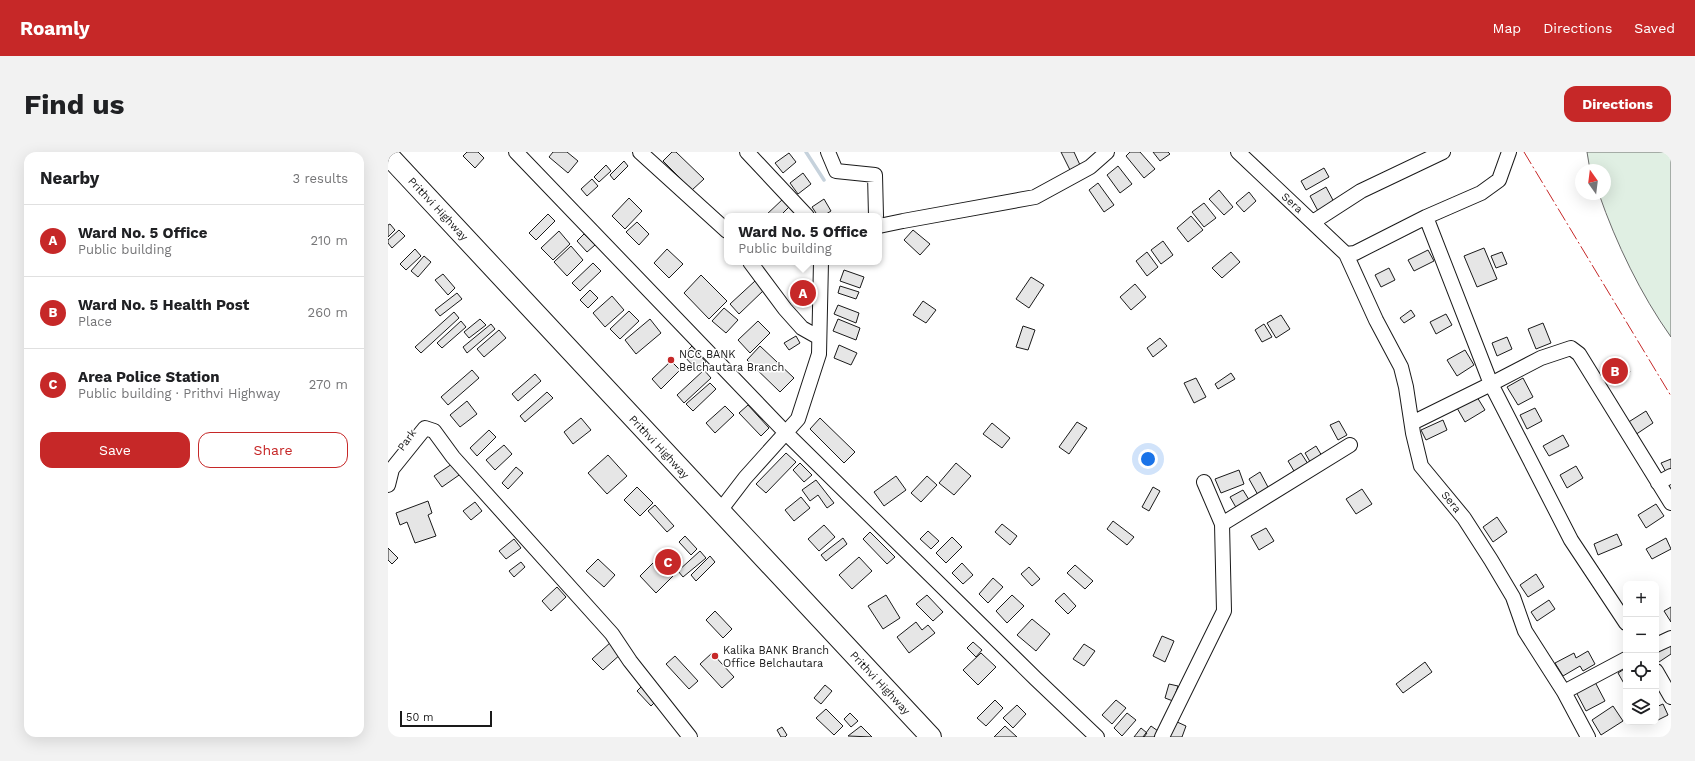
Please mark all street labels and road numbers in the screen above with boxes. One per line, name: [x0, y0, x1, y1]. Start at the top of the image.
street label: Prithvi Highway: [405, 175, 471, 244]
street label: Sera: [1279, 190, 1305, 216]
street label: Prithvi Highway: [626, 413, 692, 482]
street label: Park: [395, 427, 419, 453]
street label: Sera: [1438, 489, 1464, 515]
street label: Prithvi Highway: [847, 649, 913, 718]

